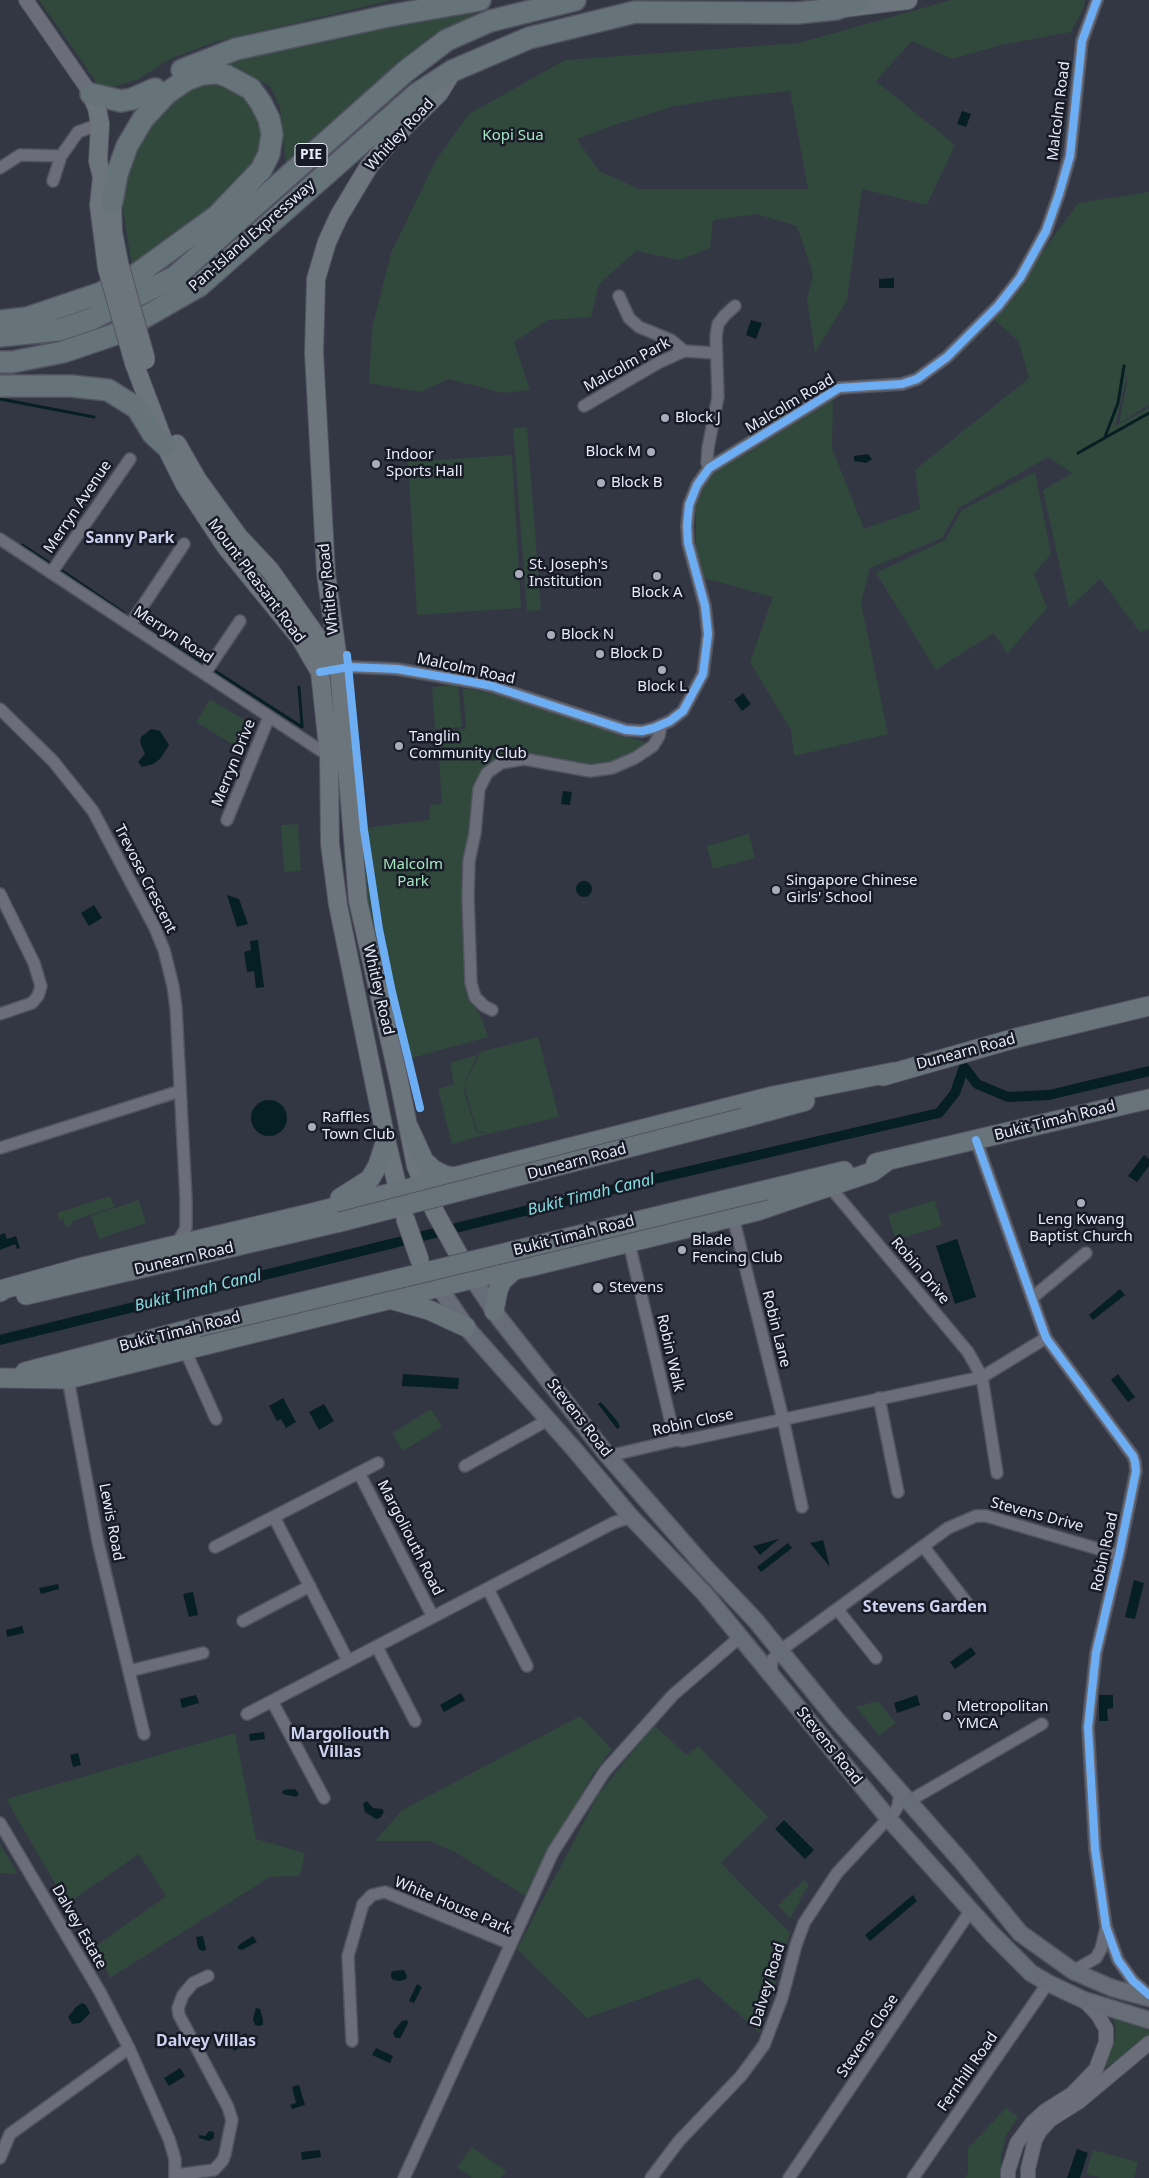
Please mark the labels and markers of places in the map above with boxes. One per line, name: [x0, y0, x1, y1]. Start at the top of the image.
place label: Block J: [675, 409, 721, 427]
marker: Block J: [659, 412, 671, 424]
place label: Block M: [586, 443, 641, 461]
place label: Indoor Sports Hall: [386, 446, 462, 481]
marker: Block M: [645, 446, 657, 458]
marker: Indoor Sports Hall: [370, 458, 382, 470]
place label: Block B: [611, 474, 663, 492]
marker: Block B: [595, 477, 607, 489]
place label: St. Joseph's Institution: [529, 556, 608, 591]
marker: St. Joseph's Institution: [513, 568, 525, 580]
marker: Block A: [651, 570, 663, 582]
place label: Block A: [631, 584, 683, 602]
place label: Block N: [561, 626, 614, 644]
marker: Block N: [545, 629, 557, 641]
place label: Block D: [610, 645, 663, 663]
marker: Block D: [594, 648, 606, 660]
marker: Block L: [656, 664, 668, 676]
place label: Block L: [637, 678, 687, 696]
place label: Tanglin Community Club: [409, 728, 527, 763]
marker: Tanglin Community Club: [393, 740, 405, 752]
place label: Singapore Chinese Girls' School: [786, 872, 918, 907]
marker: Singapore Chinese Girls' School: [770, 884, 782, 896]
place label: Raffles Town Club: [322, 1109, 395, 1144]
marker: Raffles Town Club: [306, 1121, 318, 1133]
marker: Leng Kwang Baptist Church: [1075, 1197, 1087, 1209]
place label: Leng Kwang Baptist Church: [1029, 1211, 1133, 1246]
place label: Blade Fencing Club: [692, 1232, 783, 1267]
marker: Blade Fencing Club: [676, 1244, 688, 1256]
place label: Stevens: [609, 1279, 663, 1297]
marker: Stevens: [591, 1281, 605, 1295]
place label: Metropolitan YMCA: [957, 1698, 1049, 1733]
marker: Metropolitan YMCA: [941, 1710, 953, 1722]

